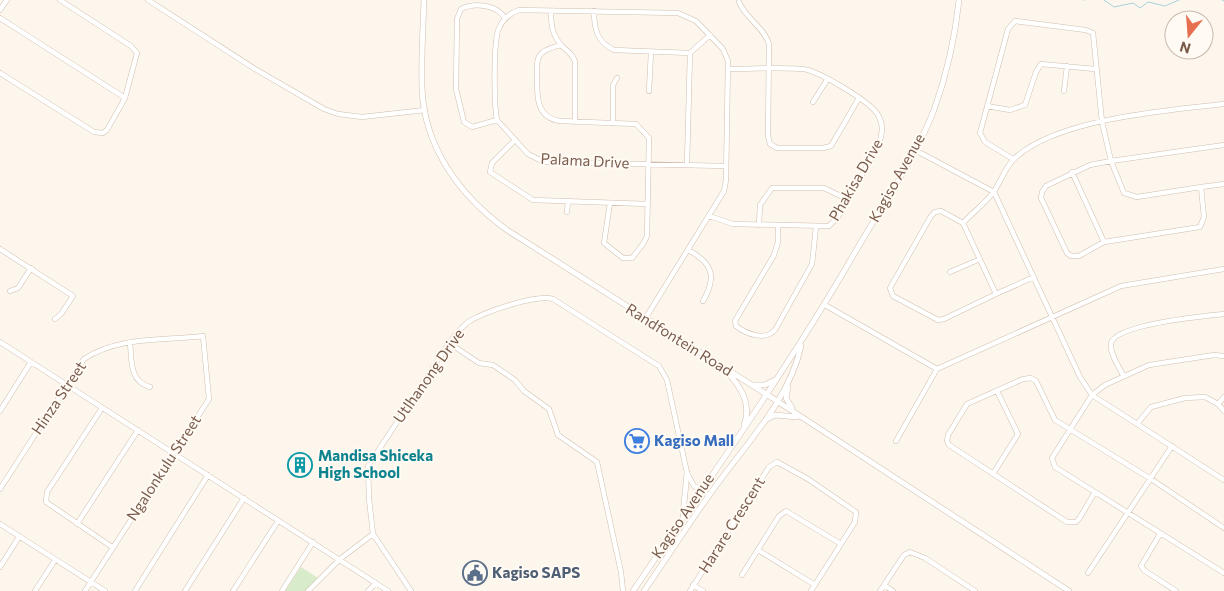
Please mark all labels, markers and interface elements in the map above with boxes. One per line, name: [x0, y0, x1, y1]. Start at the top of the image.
north arrow: [1164, 10, 1214, 60]
text: N: [1178, 38, 1193, 58]
street label: Kagiso Avenue: [864, 130, 928, 225]
street label: Phakisa Drive: [824, 135, 886, 224]
street label: Palama Drive: [540, 149, 630, 171]
street label: Randfontein Road: [623, 299, 736, 379]
street label: Utlhanong Drive: [389, 325, 467, 426]
street label: Hinza Street: [27, 357, 89, 437]
street label: Ngalonkulu Street: [122, 411, 204, 524]
supermarket icon: Kagiso Mall: [624, 428, 650, 454]
place label: Kagiso Mall: [654, 431, 734, 449]
place label: Mandisa Shiceka High School: [318, 446, 433, 481]
building icon: Mandisa Shiceka High School: [287, 452, 313, 478]
street label: Kagiso Avenue: [647, 469, 717, 561]
street label: Harare Crescent: [694, 473, 768, 576]
public building icon: Kagiso SAPS: [462, 560, 488, 586]
place label: Kagiso SAPS: [492, 563, 580, 581]

